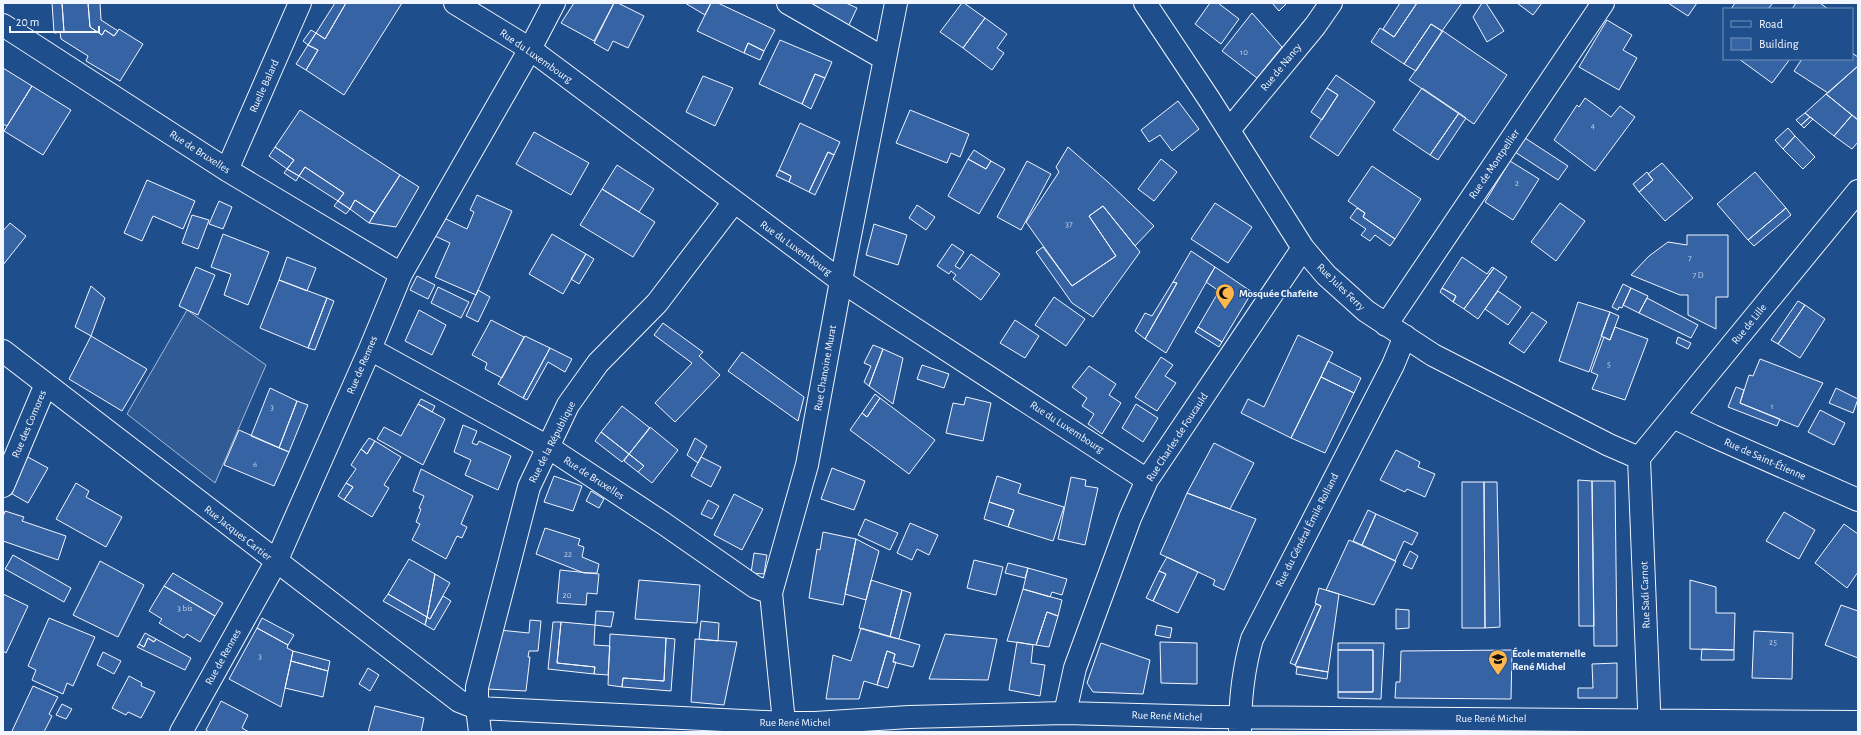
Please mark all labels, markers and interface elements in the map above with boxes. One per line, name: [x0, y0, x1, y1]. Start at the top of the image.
scale bar: [10, 8, 99, 34]
legend: [1723, 8, 1853, 60]
text: 20 m: [16, 16, 39, 28]
text: Road: [1759, 18, 1783, 30]
street label: Rue du Luxembourg: [498, 27, 575, 85]
text: Building: [1759, 38, 1799, 50]
street label: Rue de Nancy: [1259, 41, 1304, 93]
house number: 10: [1240, 48, 1248, 57]
street label: Ruelle Balard: [247, 58, 281, 114]
house number: 4: [1591, 121, 1596, 130]
street label: Rue de Montpellier: [1467, 127, 1522, 201]
street label: Rue de Bruxelles: [168, 128, 232, 176]
house number: 2: [1515, 179, 1519, 188]
street label: Rue du Luxembourg: [758, 218, 834, 278]
house number: 37: [1065, 220, 1073, 229]
house number: 7: [1688, 254, 1692, 263]
street label: Rue Jules Ferry: [1315, 261, 1367, 313]
house number: 7 D: [1692, 271, 1704, 280]
mosque icon: Mosquée Chafeite: [1214, 282, 1236, 310]
place label: Mosquée Chafeite: [1239, 288, 1318, 299]
street label: Rue de Lille: [1729, 302, 1769, 346]
street label: Rue Chanoine Murat: [812, 324, 838, 412]
street label: Rue de Rennes: [345, 334, 379, 396]
house number: 5: [1607, 360, 1611, 369]
street label: Rue des Comores: [10, 388, 48, 460]
street label: Rue Charles de Foucauld: [1144, 390, 1210, 483]
street label: Rue de la République: [527, 399, 577, 485]
street label: Rue du Luxembourg: [1028, 399, 1106, 455]
house number: 1: [1770, 402, 1774, 411]
house number: 3: [270, 403, 274, 412]
street label: Rue de Saint-Étienne: [1722, 435, 1808, 482]
street label: Rue de Bruxelles: [562, 454, 626, 502]
house number: 6: [253, 460, 257, 469]
street label: Rue du Général Émile Rolland: [1273, 471, 1341, 589]
street label: Rue Jacques Cartier: [202, 503, 274, 563]
house number: 22: [564, 550, 572, 559]
street label: Rue Sadi Carnot: [1638, 561, 1652, 629]
house number: 20: [563, 591, 572, 600]
house number: 3 bis: [177, 604, 193, 613]
street label: Rue de Rennes: [203, 627, 243, 687]
house number: 25: [1769, 638, 1777, 647]
place label: École maternelle René Michel: [1512, 647, 1586, 672]
school or university icon: École maternelle René Michel: [1487, 648, 1509, 676]
house number: 3: [258, 652, 262, 661]
street label: Rue René Michel: [1131, 709, 1203, 723]
street label: Rue René Michel: [1456, 713, 1526, 724]
street label: Rue René Michel: [760, 717, 830, 728]

